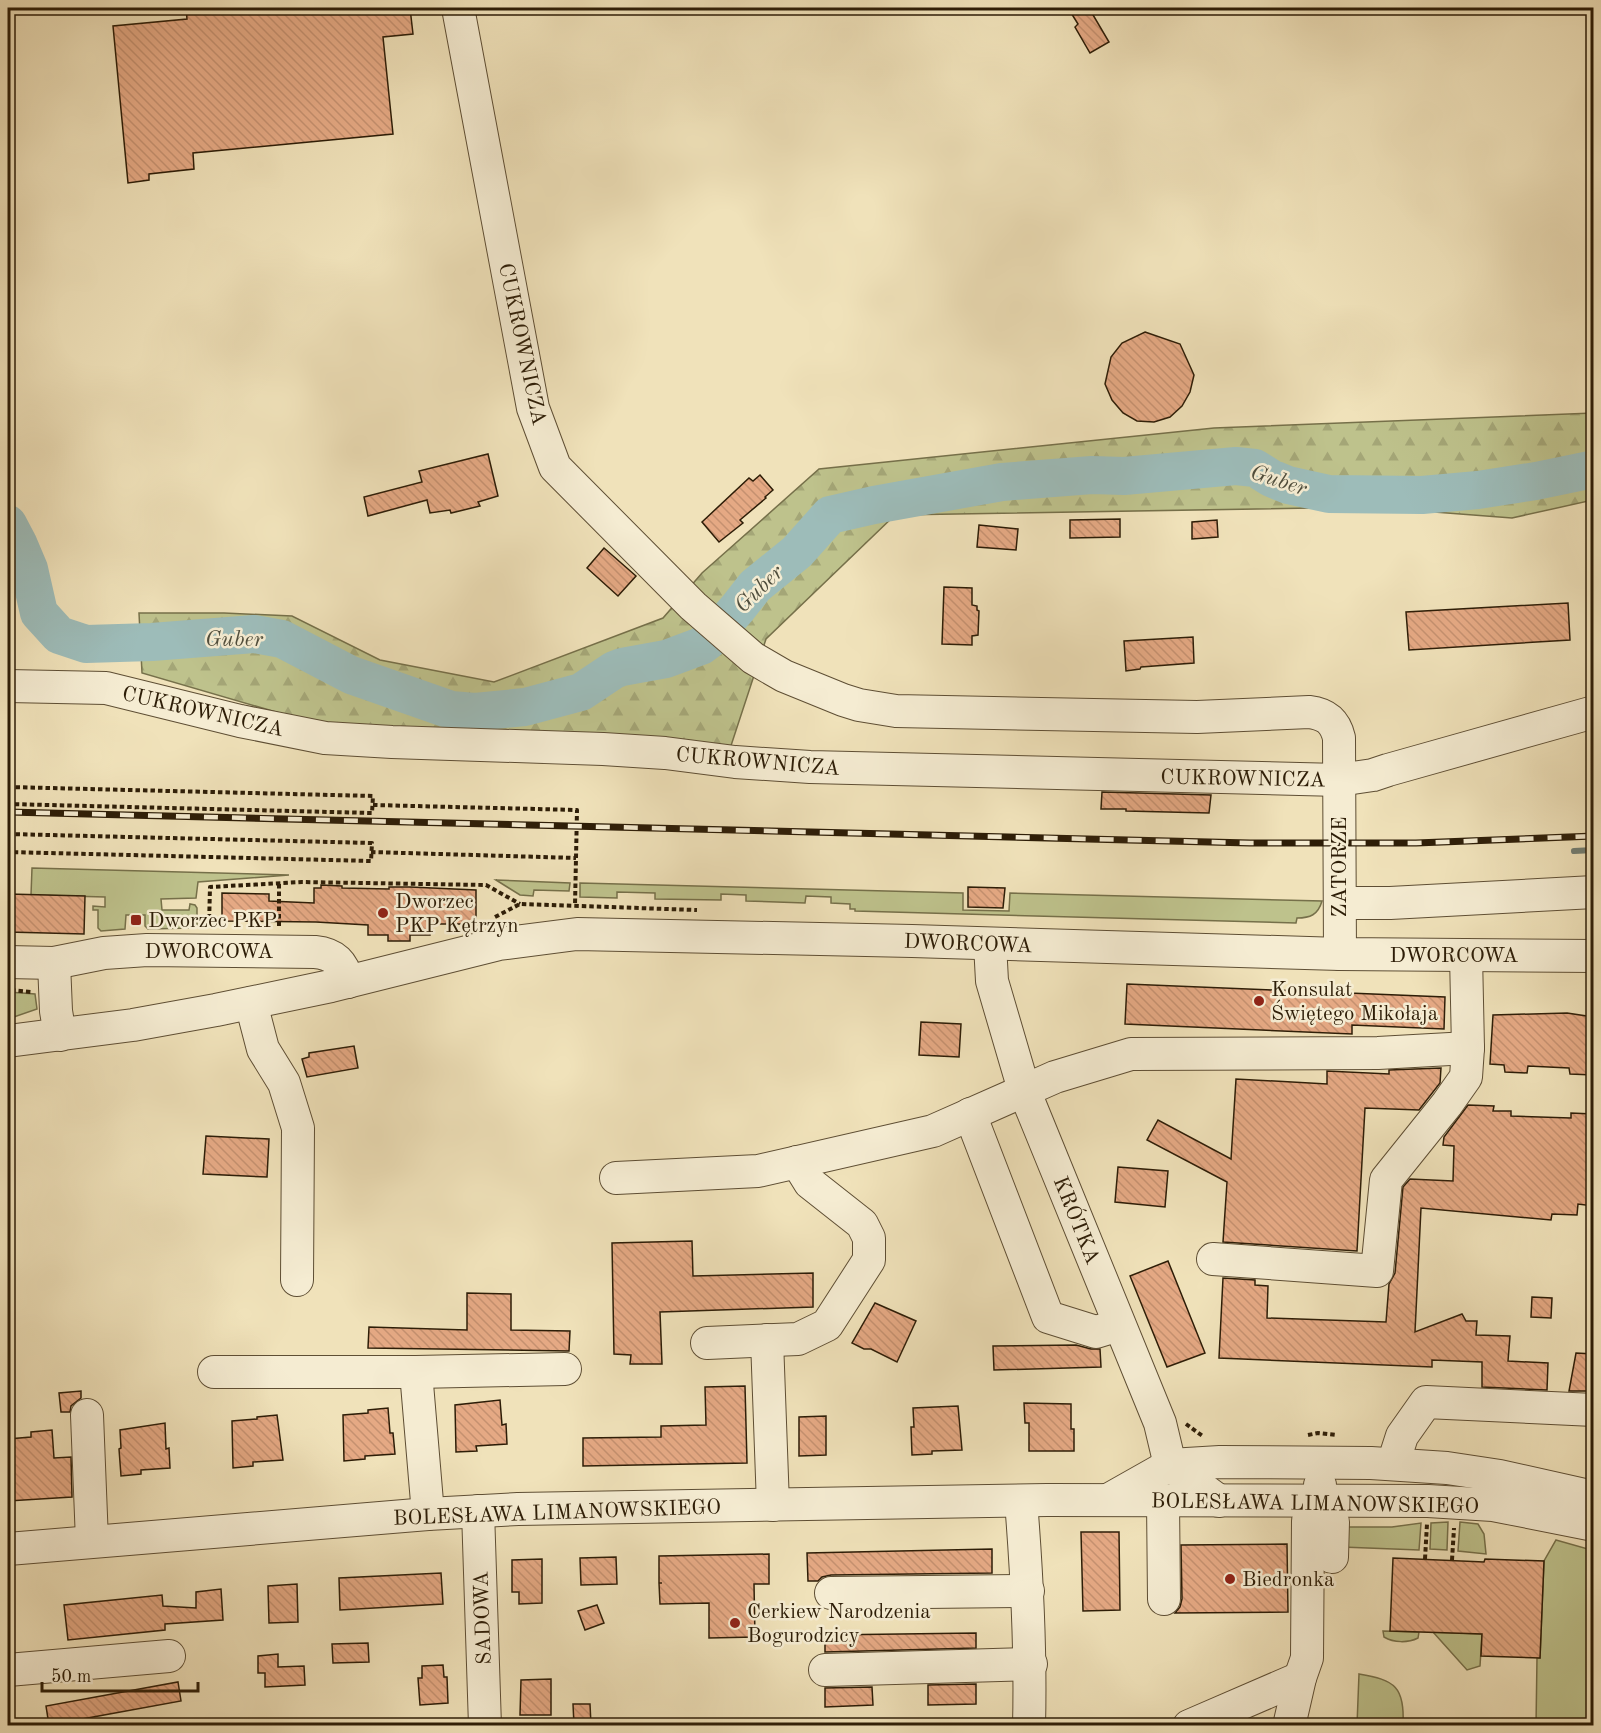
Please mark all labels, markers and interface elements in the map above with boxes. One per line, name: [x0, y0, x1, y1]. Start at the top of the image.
street label: CUKROWNICZA: [494, 261, 549, 427]
water label: Guber: [1247, 461, 1310, 500]
water label: Guber: [731, 561, 788, 617]
water label: Guber: [205, 629, 263, 651]
street label: CUKROWNICZA: [120, 684, 285, 741]
street label: CUKROWNICZA: [675, 745, 841, 780]
street label: CUKROWNICZA: [1160, 768, 1326, 791]
street label: ZATORZE: [1330, 817, 1351, 917]
place label: Dworzec PKP Kętrzyn: [395, 892, 519, 937]
marker: Dworzec PKP Kętrzyn: [376, 906, 390, 920]
place label: Dworzec PKP: [148, 911, 277, 932]
marker: Dworzec PKP: [129, 913, 143, 927]
street label: DWORCOWA: [903, 932, 1033, 957]
street label: DWORCOWA: [145, 942, 273, 963]
street label: DWORCOWA: [1390, 946, 1518, 967]
place label: Konsulat Świętego Mikołaja: [1271, 980, 1438, 1025]
marker: Konsulat Świętego Mikołaja: [1252, 994, 1266, 1008]
street label: KRÓTKA: [1049, 1172, 1107, 1267]
street label: BOLESŁAWA LIMANOWSKIEGO: [1151, 1491, 1479, 1518]
street label: BOLESŁAWA LIMANOWSKIEGO: [393, 1497, 721, 1530]
place label: Biedronka: [1242, 1570, 1334, 1591]
street label: SADOWA: [471, 1571, 496, 1665]
marker: Biedronka: [1223, 1572, 1237, 1586]
place label: Cerkiew Narodzenia Bogurodzicy: [747, 1602, 931, 1647]
marker: Cerkiew Narodzenia Bogurodzicy: [728, 1616, 742, 1630]
scale bar: [42, 1655, 198, 1693]
text: 50 m: [51, 1668, 91, 1686]

